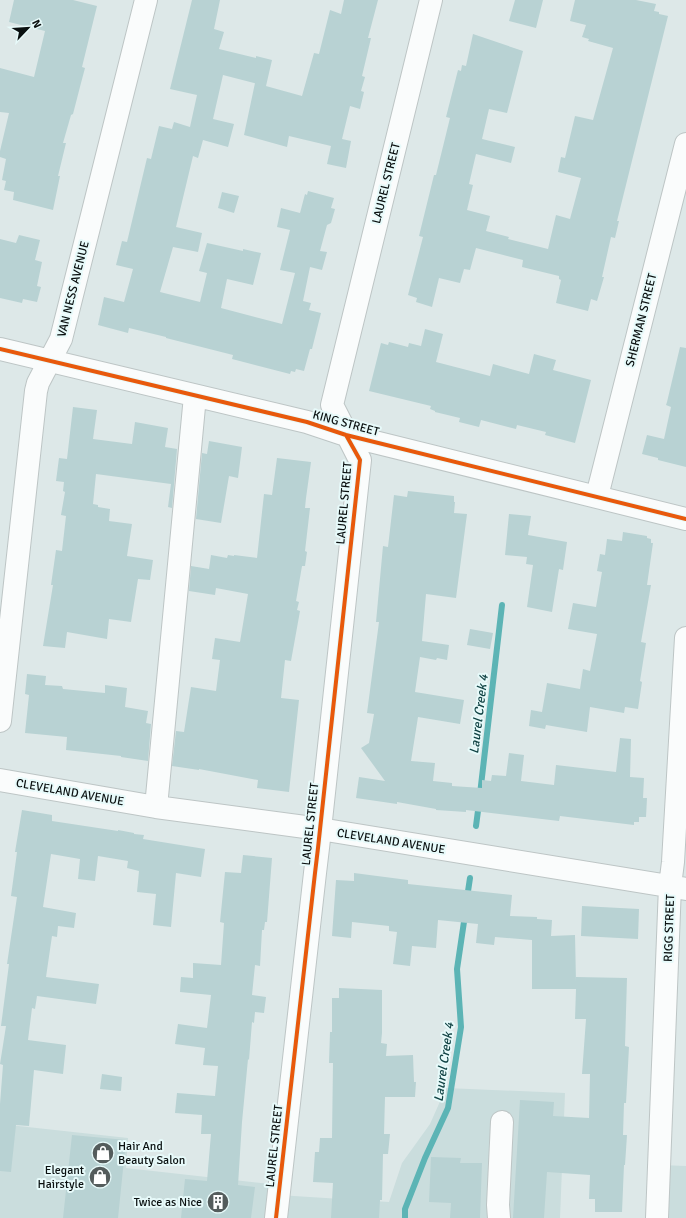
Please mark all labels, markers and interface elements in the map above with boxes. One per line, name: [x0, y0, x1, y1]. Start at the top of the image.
north arrow: [8, 8, 48, 48]
text: N: [29, 18, 44, 30]
street label: LAUREL STREET: [369, 141, 404, 225]
street label: VAN NESS AVENUE: [54, 239, 93, 339]
street label: SHERMAN STREET: [623, 272, 660, 368]
street label: KING STREET: [311, 407, 381, 440]
street label: LAUREL STREET: [333, 461, 356, 545]
water label: Laurel Creek 4: [466, 673, 492, 755]
street label: CLEVELAND AVENUE: [15, 776, 125, 809]
street label: LAUREL STREET: [299, 782, 322, 866]
street label: CLEVELAND AVENUE: [336, 826, 446, 857]
street label: RIGG STREET: [661, 894, 678, 962]
water label: Laurel Creek 4: [431, 1021, 458, 1103]
street label: LAUREL STREET: [263, 1104, 286, 1188]
place label: Hair And Beauty Salon: [118, 1139, 185, 1168]
shop icon: Hair And Beauty Salon: [90, 1140, 116, 1166]
place label: Elegant Hairstyle: [38, 1163, 84, 1192]
shop icon: Elegant Hairstyle: [87, 1164, 113, 1190]
building icon: Twice as Nice: [205, 1189, 231, 1215]
place label: Twice as Nice: [134, 1195, 202, 1210]

